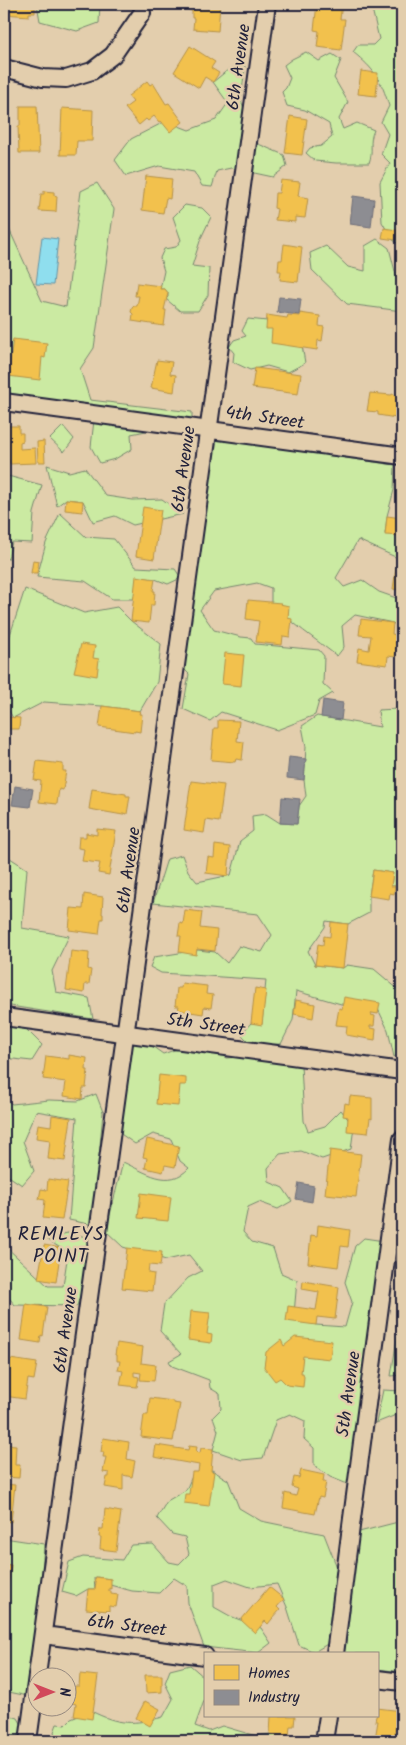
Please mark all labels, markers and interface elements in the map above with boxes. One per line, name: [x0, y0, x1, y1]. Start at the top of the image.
street label: 6th Avenue: [219, 22, 260, 112]
street label: 4th Street: [223, 399, 307, 439]
street label: 6th Avenue: [164, 424, 205, 514]
street label: 6th Avenue: [109, 825, 150, 915]
street label: 5th Street: [165, 1006, 248, 1045]
district label: REMLEYS POINT: [18, 1220, 104, 1272]
street label: 6th Avenue: [46, 1285, 87, 1375]
street label: 5th Avenue: [329, 1349, 370, 1439]
street label: 6th Street: [86, 1607, 169, 1646]
legend: [204, 1652, 378, 1718]
text: Homes: [248, 1662, 291, 1686]
north arrow: [28, 1668, 78, 1718]
text: Industry: [248, 1686, 301, 1710]
text: N: [53, 1688, 75, 1697]

